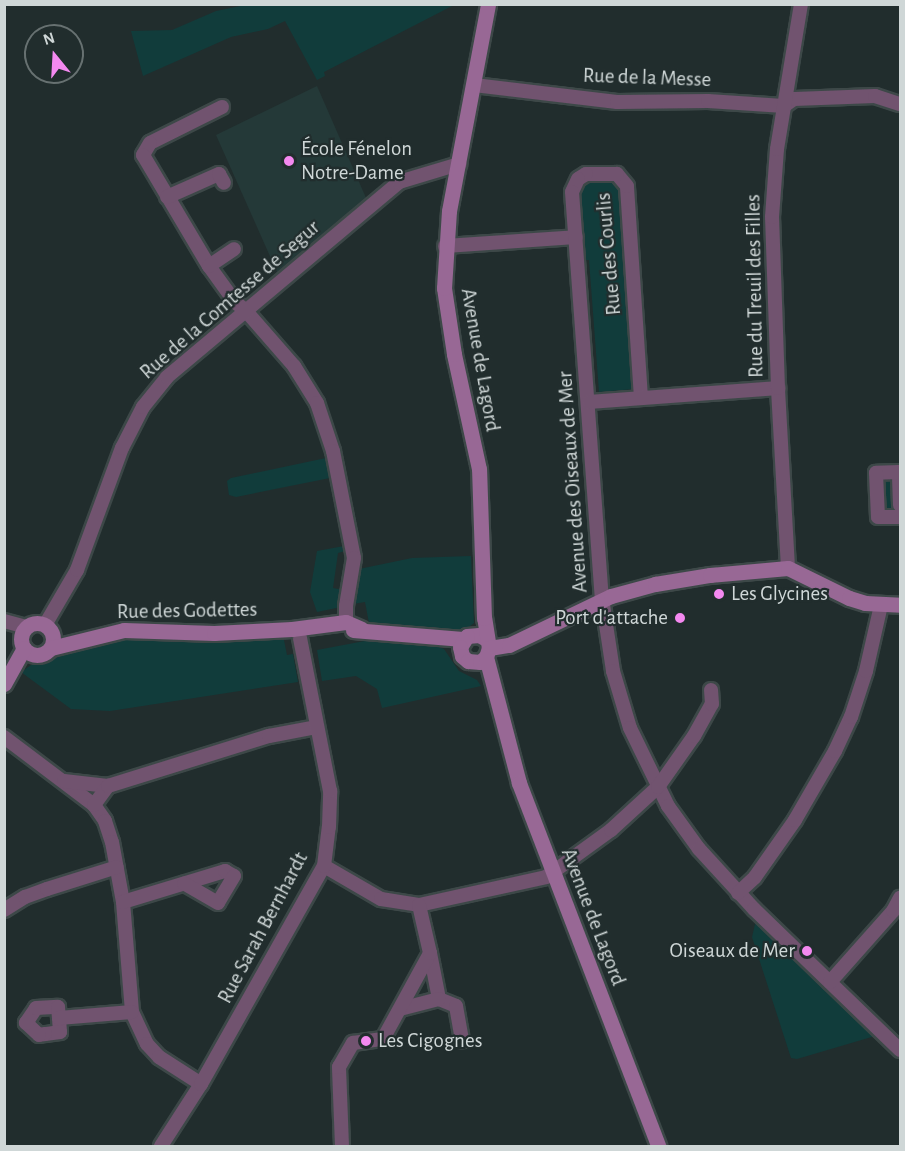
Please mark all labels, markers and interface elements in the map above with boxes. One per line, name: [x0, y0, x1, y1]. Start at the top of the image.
north arrow: [24, 24, 84, 84]
text: N: [41, 29, 57, 48]
street label: Rue de la Messe: [582, 63, 712, 93]
place label: École Fénelon Notre-Dame: [301, 136, 412, 186]
marker: École Fénelon Notre-Dame: [282, 154, 296, 168]
street label: Rue des Courlis: [591, 192, 627, 316]
street label: Rue du Treuil des Filles: [741, 194, 769, 378]
street label: Rue de la Comtesse de Segur: [135, 215, 325, 385]
street label: Avenue de Lagord: [455, 286, 505, 434]
street label: Avenue des Oiseaux de Mer: [553, 370, 593, 594]
place label: Les Glycines: [731, 581, 828, 607]
marker: Les Glycines: [712, 587, 726, 601]
street label: Rue des Godettes: [117, 597, 257, 625]
place label: Port d'attache: [555, 605, 668, 631]
marker: Port d'attache: [673, 611, 687, 625]
street label: Avenue de Lagord: [555, 845, 631, 989]
street label: Rue Sarah Bernhardt: [212, 848, 314, 1008]
place label: Oiseaux de Mer: [669, 938, 795, 964]
marker: Oiseaux de Mer: [800, 944, 814, 958]
place label: Les Cigognes: [378, 1028, 482, 1054]
marker: Les Cigognes: [359, 1034, 373, 1048]

